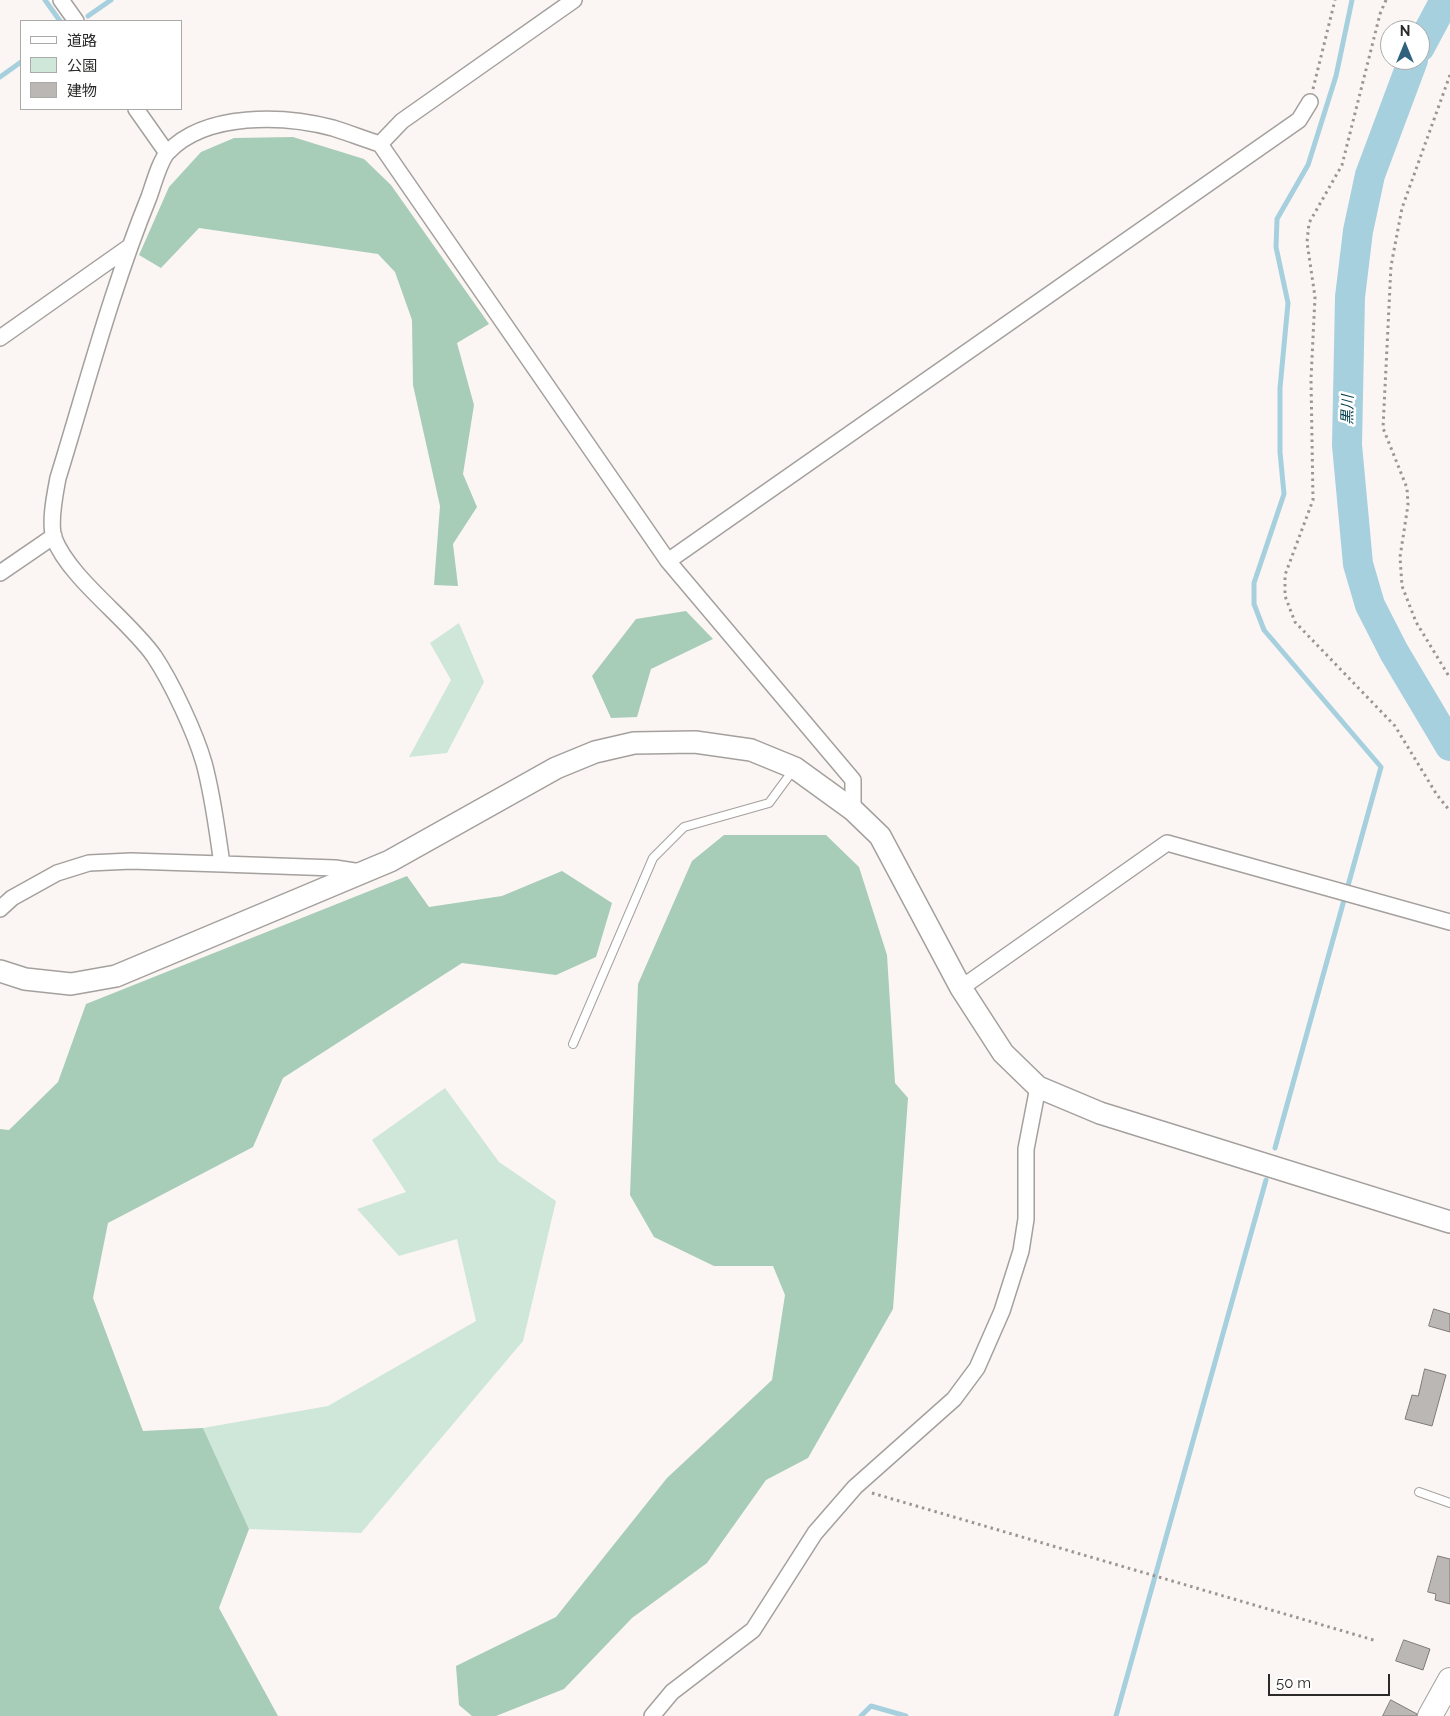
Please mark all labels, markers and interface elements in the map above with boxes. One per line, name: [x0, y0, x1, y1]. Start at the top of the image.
legend: [20, 20, 182, 110]
north arrow: [1380, 20, 1430, 70]
text: N: [1400, 23, 1410, 39]
text: 道路: [67, 32, 97, 50]
text: 公園: [67, 57, 97, 75]
text: 建物: [67, 82, 97, 100]
water label: 黒川: [1339, 395, 1357, 425]
scale bar: [1270, 1664, 1392, 1696]
text: 50 m: [1276, 1674, 1311, 1692]

